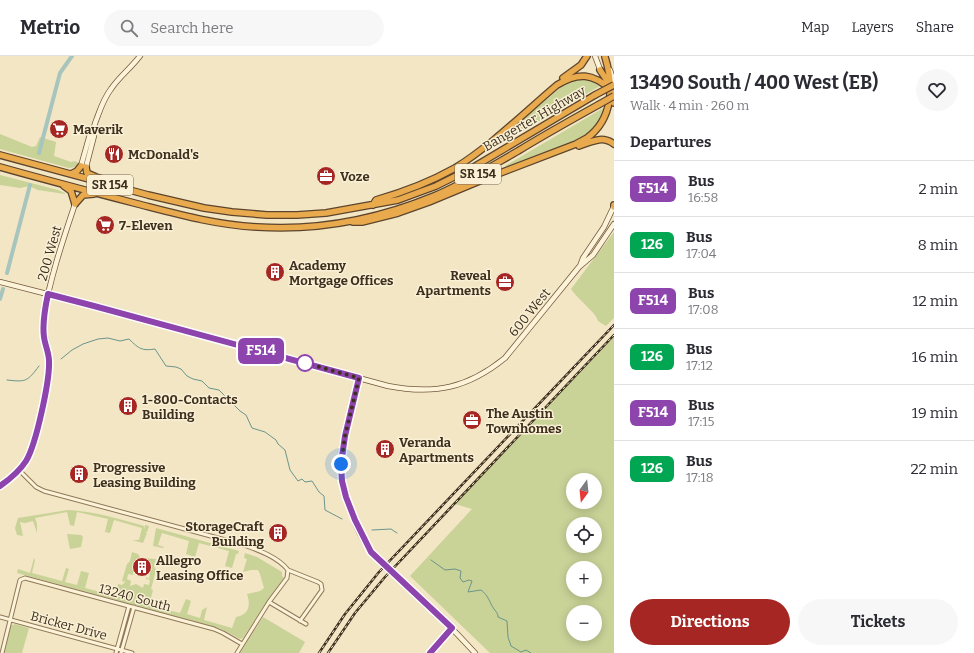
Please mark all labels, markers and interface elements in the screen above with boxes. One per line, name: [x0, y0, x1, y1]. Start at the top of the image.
search box: [104, 10, 384, 46]
text: Metrio: [20, 16, 80, 39]
icon: search: [118, 17, 140, 39]
text: Search here: [150, 19, 233, 37]
text: Map: [801, 19, 829, 36]
text: Layers: [851, 19, 894, 36]
text: Share: [916, 19, 954, 36]
button: heart: [916, 69, 958, 111]
text: 13490 South / 400 West (EB): [630, 71, 878, 94]
street label: Bangerter Highway: [480, 83, 588, 154]
text: Walk · 4 min · 260 m: [630, 98, 749, 113]
supermarket icon: Maverik: [48, 118, 70, 140]
place label: Maverik: [73, 122, 123, 137]
text: Departures: [630, 133, 711, 151]
restaurant icon: McDonald's: [103, 143, 125, 165]
place label: McDonald's: [128, 147, 199, 162]
road number: SR 154: [455, 164, 501, 184]
office icon: Voze: [315, 165, 337, 187]
place label: Voze: [340, 169, 370, 184]
text: Bus: [688, 172, 714, 190]
road number: SR 154: [87, 175, 133, 195]
text: F514: [638, 180, 668, 197]
text: 2 min: [919, 180, 958, 198]
text: 16:58: [688, 190, 718, 205]
supermarket icon: 7-Eleven: [94, 214, 116, 236]
place label: 7-Eleven: [119, 218, 173, 233]
street label: 200 West: [34, 224, 65, 282]
text: Bus: [686, 228, 712, 246]
text: 126: [641, 236, 663, 253]
text: 8 min: [918, 236, 958, 254]
text: 17:04: [686, 246, 716, 261]
place label: Academy Mortgage Offices: [289, 258, 394, 288]
building icon: Academy Mortgage Offices: [264, 261, 286, 283]
place label: Reveal Apartments: [416, 268, 491, 298]
office icon: Reveal Apartments: [494, 271, 516, 293]
text: Bus: [688, 284, 714, 302]
street label: 600 West: [506, 285, 553, 339]
text: F514: [638, 292, 668, 309]
text: 12 min: [912, 292, 958, 310]
text: 17:08: [688, 302, 719, 317]
line badge: F514: [233, 338, 289, 364]
text: Bus: [686, 340, 712, 358]
text: F514: [246, 342, 276, 359]
text: 126: [641, 348, 663, 365]
text: 16 min: [912, 348, 958, 366]
unlabelled marker: [296, 354, 314, 372]
text: 17:12: [686, 358, 713, 373]
place label: 1-800-Contacts Building: [142, 392, 238, 422]
building icon: 1-800-Contacts Building: [117, 395, 139, 417]
text: Bus: [688, 396, 714, 414]
text: F514: [638, 404, 668, 421]
text: 19 min: [912, 404, 958, 422]
place label: The Austin Townhomes: [486, 406, 562, 436]
office icon: The Austin Townhomes: [461, 409, 483, 431]
text: 17:15: [688, 414, 715, 429]
place label: Veranda Apartments: [399, 435, 474, 465]
building icon: Veranda Apartments: [374, 438, 396, 460]
text: Bus: [686, 452, 712, 470]
your location: [331, 454, 351, 474]
place label: Progressive Leasing Building: [93, 460, 196, 490]
text: 126: [641, 460, 663, 477]
text: 22 min: [910, 460, 958, 478]
building icon: Progressive Leasing Building: [68, 463, 90, 485]
text: 17:18: [686, 470, 714, 485]
north arrow: [566, 473, 602, 509]
map controls: [566, 473, 602, 641]
button: locate: [566, 517, 602, 553]
place label: StorageCraft Building: [185, 519, 265, 549]
building icon: StorageCraft Building: [267, 522, 289, 544]
place label: Allegro Leasing Office: [156, 553, 243, 583]
building icon: Allegro Leasing Office: [131, 556, 153, 578]
button: +: [566, 561, 602, 597]
street label: 13240 South: [97, 581, 173, 614]
button: Directions: [630, 599, 790, 645]
button: Tickets: [798, 599, 958, 645]
button: −: [566, 605, 602, 641]
street label: Bricker Drive: [29, 608, 109, 643]

